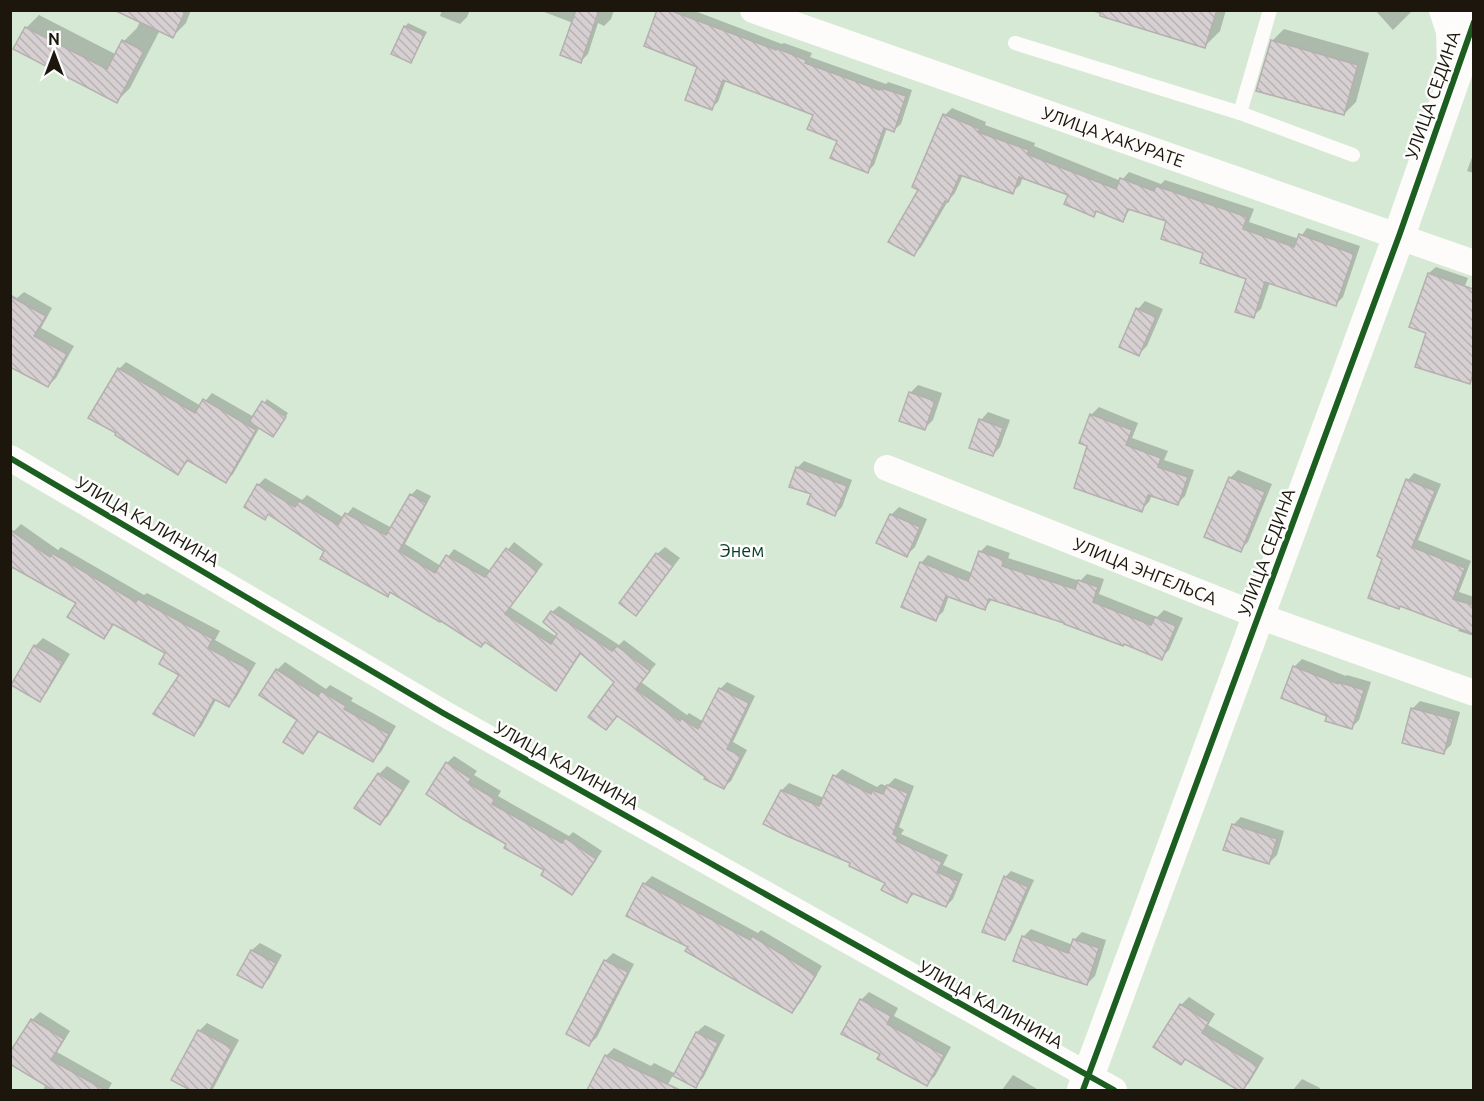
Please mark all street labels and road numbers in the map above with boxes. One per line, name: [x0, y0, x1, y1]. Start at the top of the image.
street label: УЛИЦА СЕДИНА: [1401, 28, 1463, 162]
street label: УЛИЦА ХАКУРАТЕ: [1040, 102, 1187, 171]
street label: УЛИЦА КАЛИНИНА: [73, 472, 223, 570]
street label: УЛИЦА СЕДИНА: [1234, 485, 1298, 619]
street label: УЛИЦА ЭНГЕЛЬСА: [1071, 533, 1220, 608]
street label: УЛИЦА КАЛИНИНА: [491, 717, 643, 813]
street label: УЛИЦА КАЛИНИНА: [915, 956, 1067, 1052]

